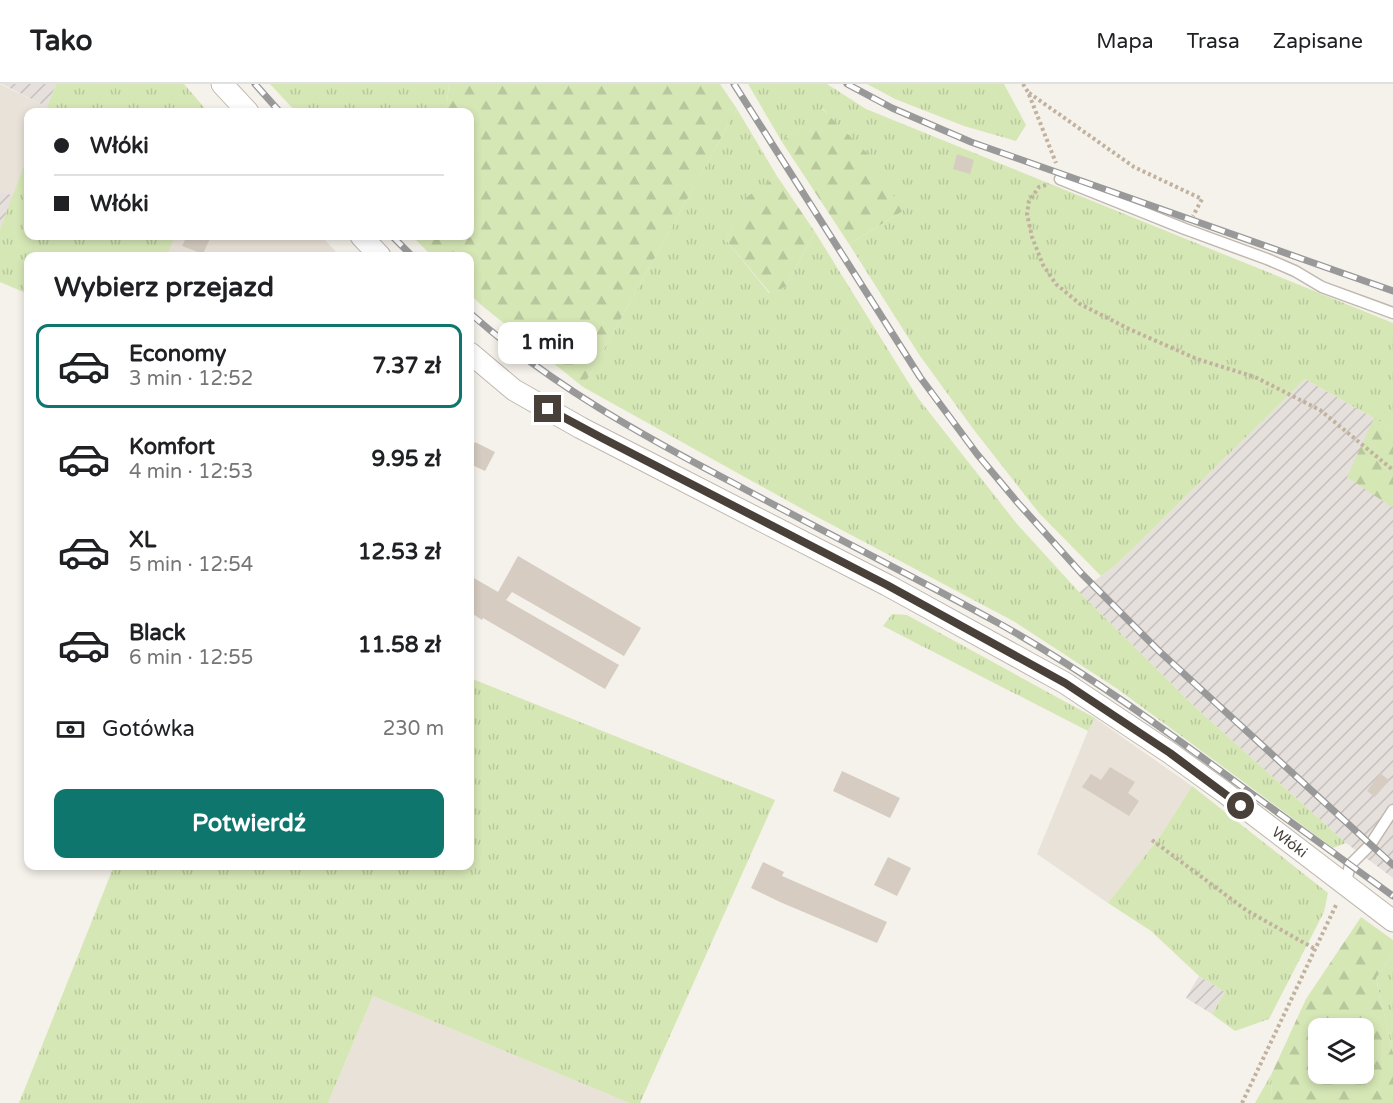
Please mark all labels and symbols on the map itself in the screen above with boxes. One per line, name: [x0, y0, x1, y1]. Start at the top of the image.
callout: 1 min: [498, 322, 598, 364]
route end: [534, 395, 561, 422]
route start: [1227, 792, 1254, 819]
street label: Włóki: [1268, 823, 1311, 861]

